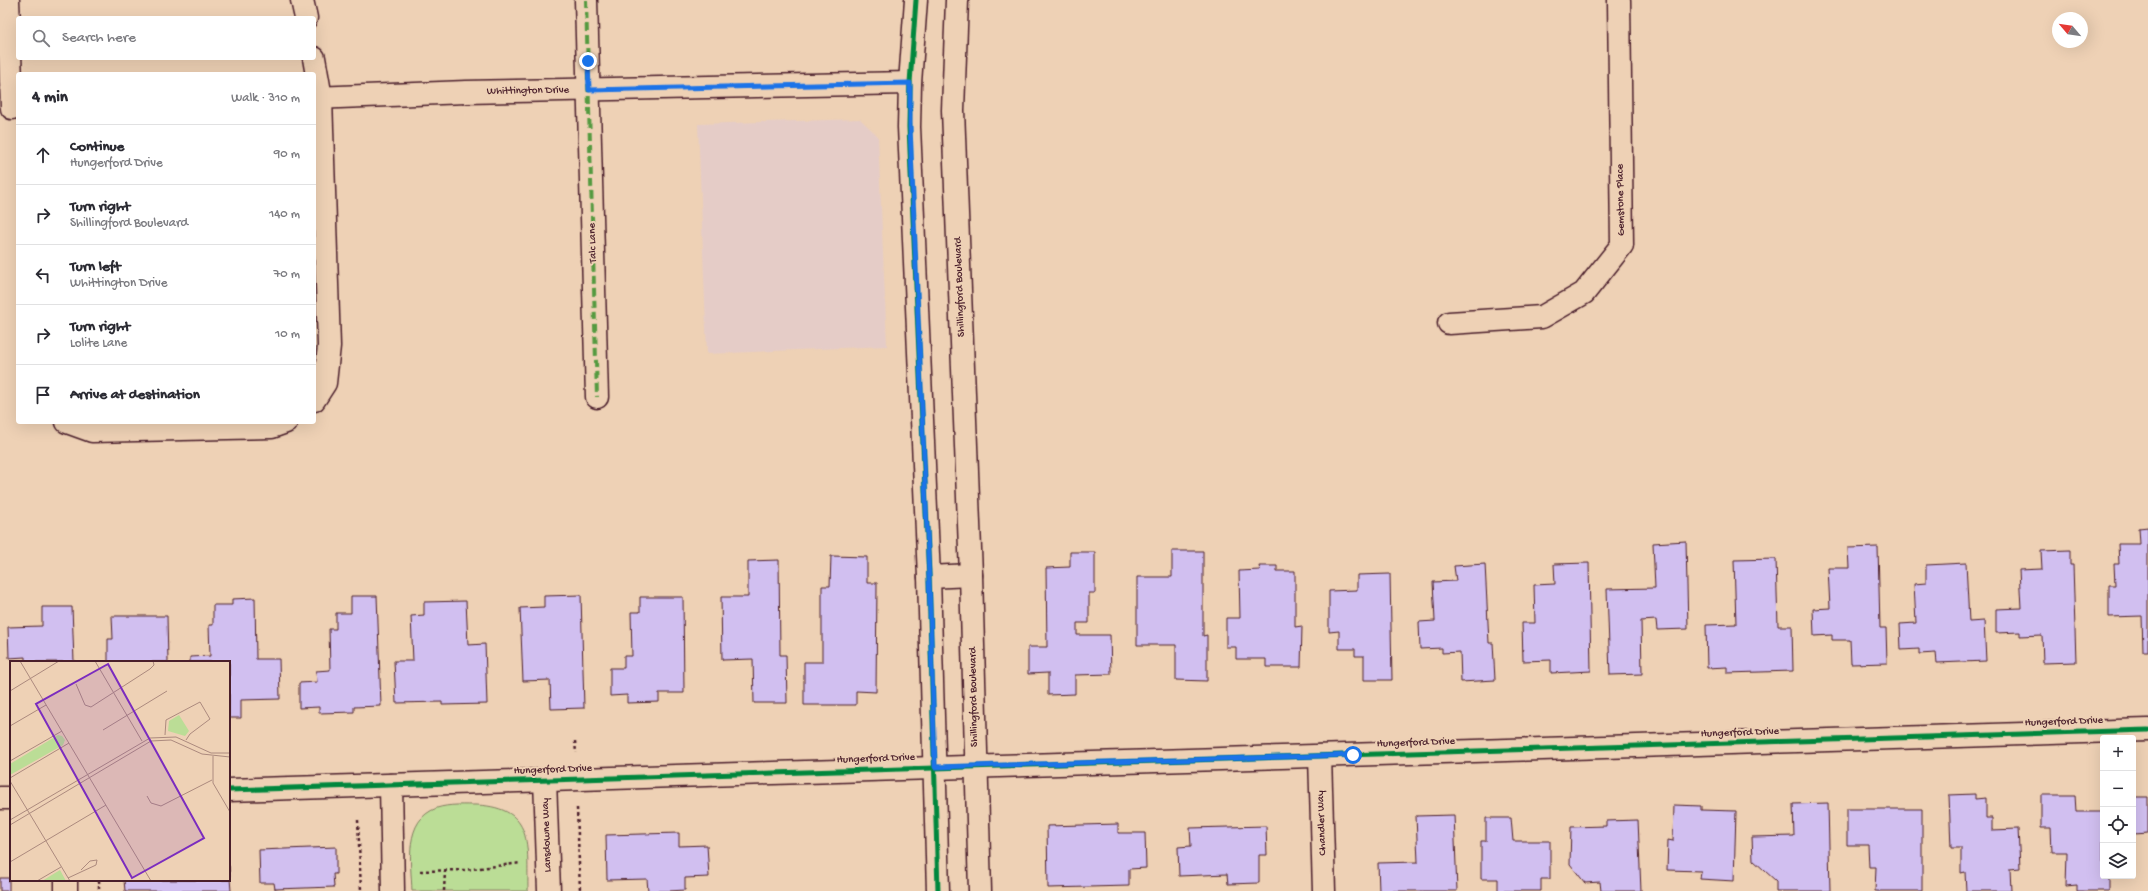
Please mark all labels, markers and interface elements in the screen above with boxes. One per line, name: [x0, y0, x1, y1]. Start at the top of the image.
north arrow: [2052, 12, 2088, 48]
search box: [16, 16, 316, 60]
icon: search: [30, 27, 52, 49]
text: Search here: [62, 29, 136, 47]
route end: [579, 52, 597, 70]
street label: Whittington Drive: [487, 84, 570, 98]
text: 4 min: [32, 88, 68, 108]
text: Walk · 310 m: [231, 91, 300, 106]
text: Continue: [70, 138, 124, 156]
icon: ahead: [32, 144, 54, 166]
text: 90 m: [274, 147, 300, 162]
text: Hungerford Drive: [70, 156, 163, 171]
street label: Gemstone Place: [1614, 163, 1628, 236]
text: Turn right: [70, 198, 130, 216]
icon: right: [32, 204, 54, 226]
text: 140 m: [269, 207, 300, 222]
text: Shillingford Boulevard: [70, 216, 188, 231]
street label: Talc Lane: [586, 222, 600, 264]
street label: Shillingford Boulevard: [951, 235, 968, 337]
text: Turn left: [70, 258, 121, 276]
icon: left: [32, 264, 54, 286]
text: 70 m: [274, 267, 300, 282]
text: Whittington Drive: [70, 276, 168, 291]
text: Turn right: [70, 318, 130, 336]
icon: right: [32, 324, 54, 346]
text: 10 m: [275, 327, 300, 342]
text: Lolite Lane: [70, 336, 127, 351]
icon: arrive: [32, 384, 54, 406]
text: Arrive at destination: [70, 386, 200, 404]
street label: Shillingford Boulevard: [966, 645, 981, 747]
inset map: [10, 661, 230, 881]
street label: Hungerford Drive: [2025, 714, 2104, 729]
street label: Hungerford Drive: [1701, 725, 1780, 740]
street label: Hungerford Drive: [1377, 735, 1456, 750]
map controls: [2100, 735, 2136, 879]
button: +: [2100, 735, 2136, 771]
route start: [1344, 746, 1362, 764]
street label: Hungerford Drive: [837, 751, 916, 766]
street label: Hungerford Drive: [514, 762, 593, 777]
button: −: [2100, 771, 2136, 807]
street label: Chandler Way: [1315, 790, 1329, 856]
street label: Lansdowne Way: [540, 797, 554, 872]
button: locate: [2100, 807, 2136, 843]
button: layers: [2100, 843, 2136, 879]

